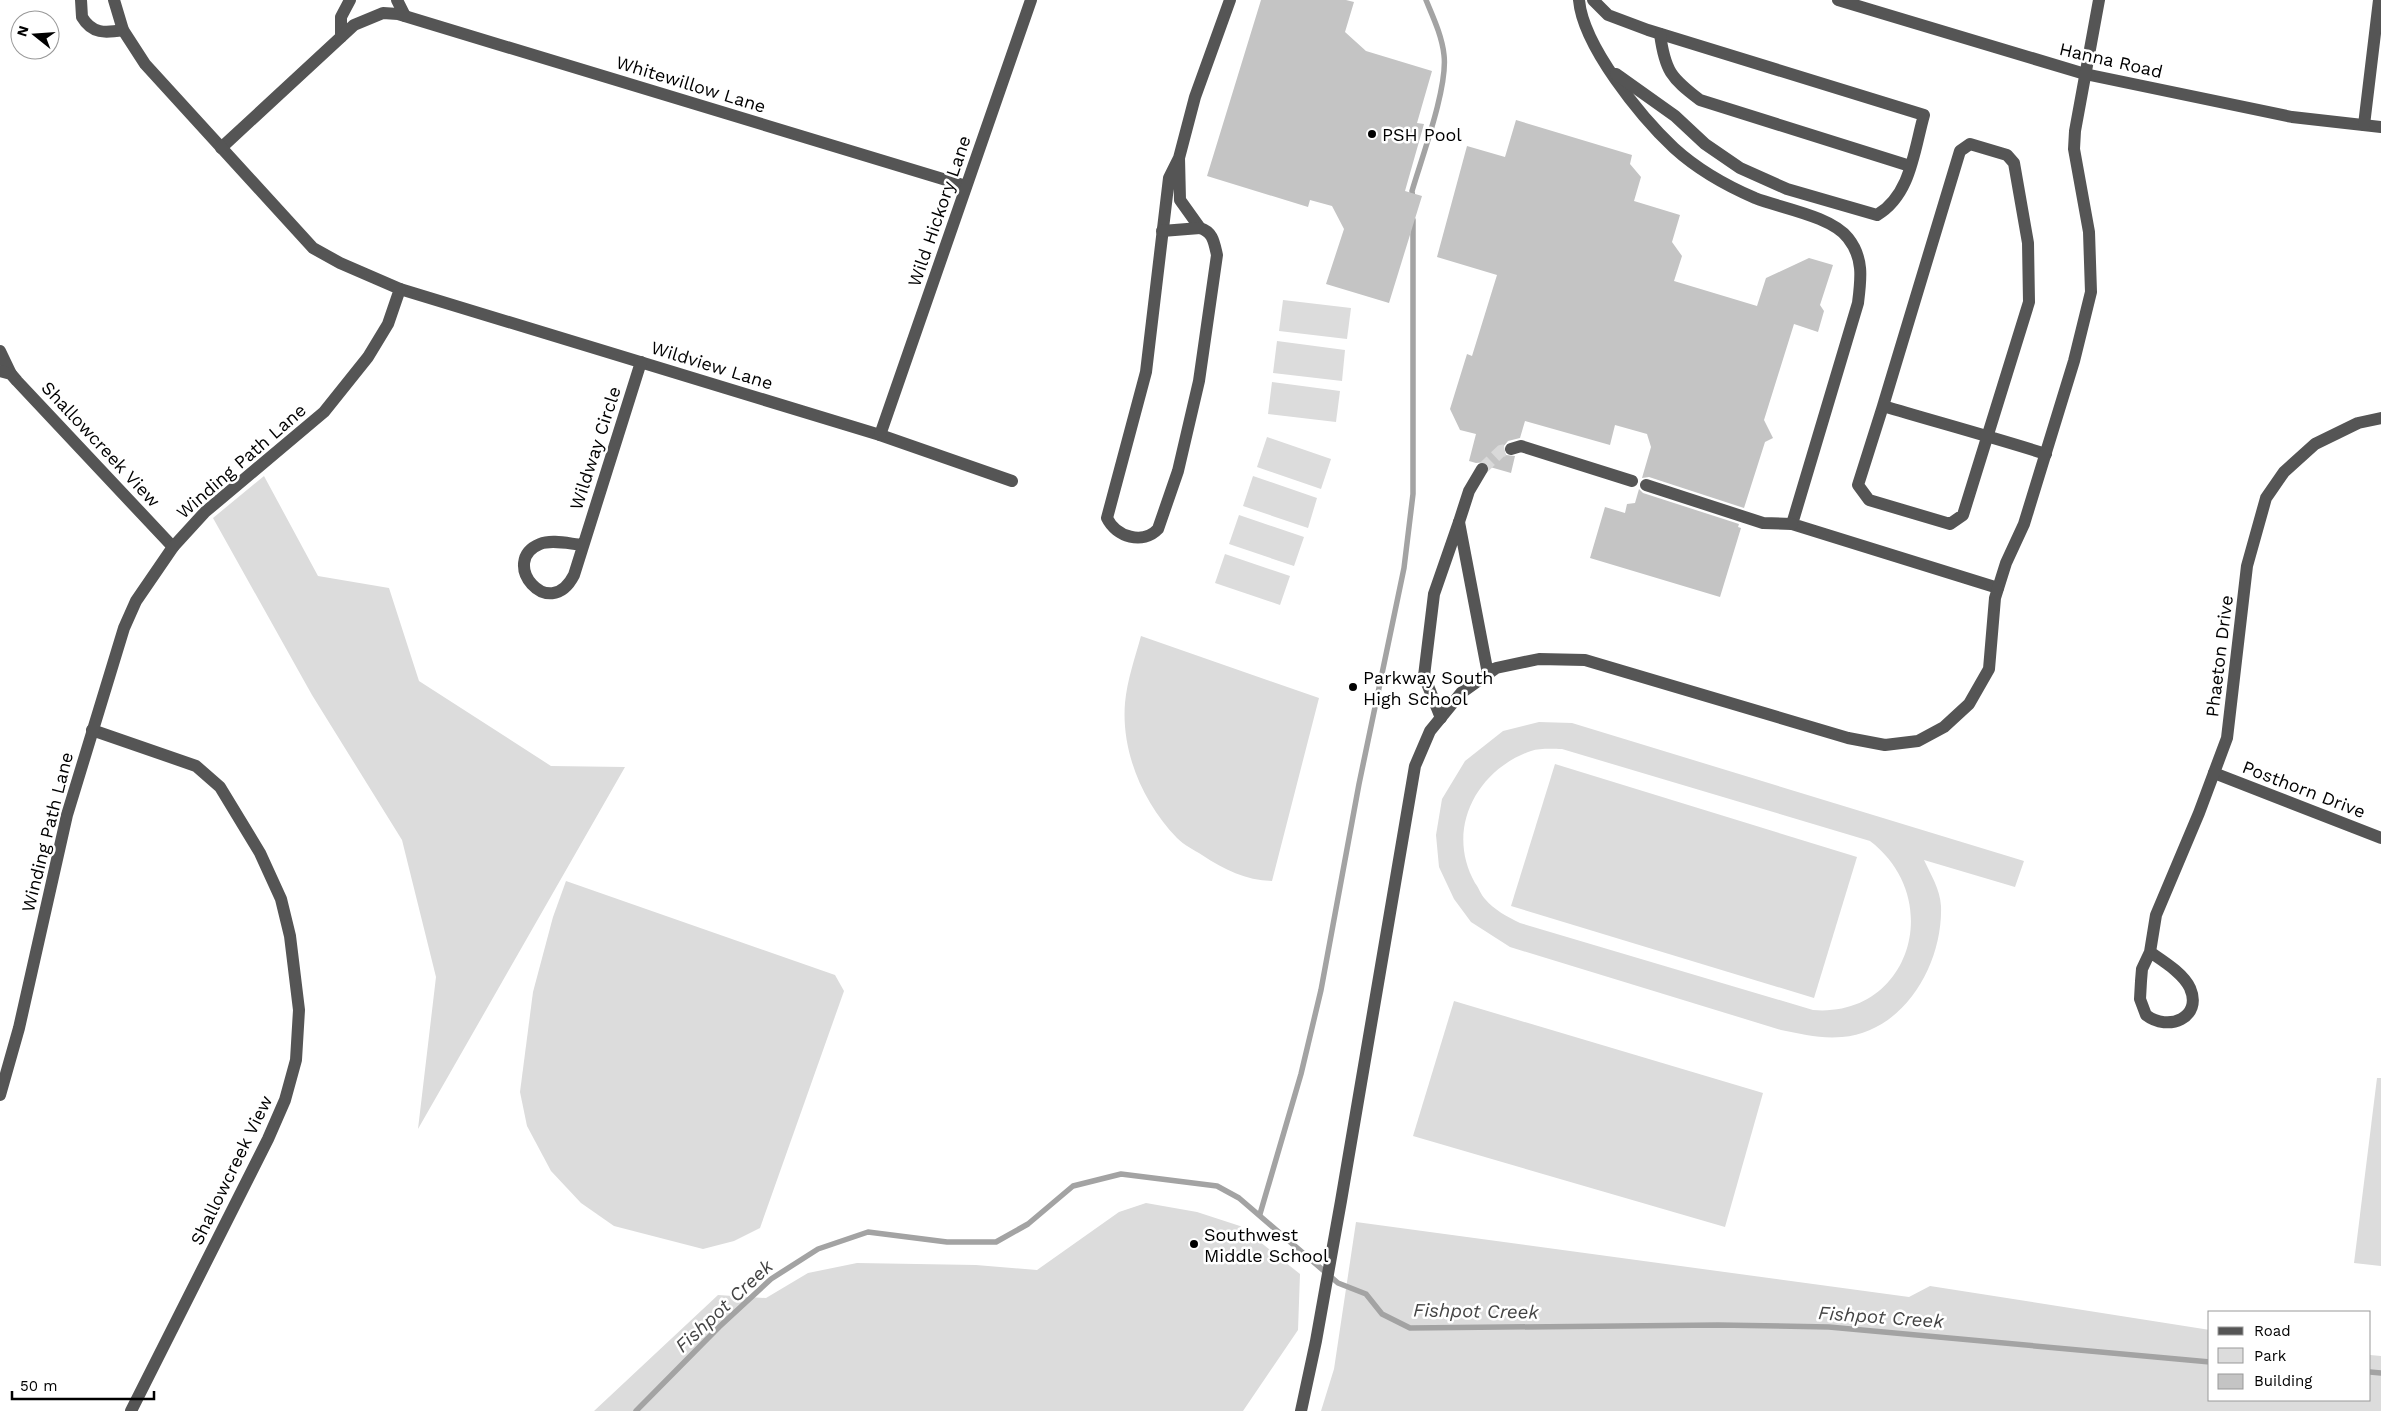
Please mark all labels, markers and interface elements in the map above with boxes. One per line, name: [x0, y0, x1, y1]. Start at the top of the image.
north arrow: [10, 10, 60, 60]
text: N: [13, 24, 32, 38]
street label: Hanna Road: [2057, 38, 2165, 82]
street label: Whitewillow Lane: [614, 51, 768, 117]
place label: PSH Pool: [1382, 124, 1462, 145]
marker: PSH Pool: [1366, 128, 1378, 140]
street label: Wild Hickory Lane: [903, 133, 975, 289]
street label: Wildview Lane: [648, 336, 776, 394]
street label: Shallowcreek View: [37, 377, 165, 511]
street label: Wildway Circle: [565, 384, 625, 512]
street label: Winding Path Lane: [172, 399, 310, 523]
street label: Phaeton Drive: [2201, 594, 2237, 718]
place label: Parkway South High School: [1363, 667, 1493, 709]
marker: Parkway South High School: [1347, 681, 1359, 693]
street label: Winding Path Lane: [17, 750, 77, 914]
street label: Posthorn Drive: [2240, 756, 2368, 822]
street label: Shallowcreek View: [186, 1092, 276, 1248]
place label: Southwest Middle School: [1204, 1224, 1329, 1266]
marker: Southwest Middle School: [1188, 1238, 1200, 1250]
water label: Fishpot Creek: [670, 1254, 778, 1357]
water label: Fishpot Creek: [1413, 1298, 1540, 1324]
water label: Fishpot Creek: [1818, 1301, 1945, 1333]
legend: [2208, 1311, 2371, 1401]
text: Road: [2254, 1322, 2291, 1340]
text: Park: [2254, 1347, 2287, 1365]
scale bar: [12, 1368, 155, 1400]
text: Building: [2254, 1372, 2312, 1390]
text: 50 m: [20, 1377, 57, 1395]

